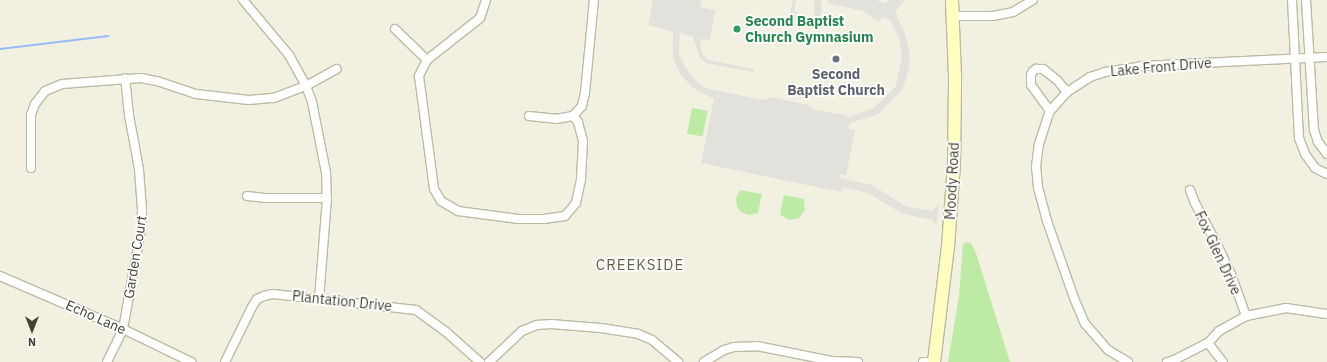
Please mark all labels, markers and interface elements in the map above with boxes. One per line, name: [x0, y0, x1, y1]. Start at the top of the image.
place label: Second Baptist Church Gymnasium: [745, 13, 874, 46]
marker: Second Baptist Church Gymnasium: [732, 24, 742, 34]
marker: Second Baptist Church: [831, 54, 841, 64]
street label: Lake Front Drive: [1110, 54, 1212, 80]
place label: Second Baptist Church: [787, 66, 885, 98]
street label: Moody Road: [942, 142, 962, 220]
street label: Fox Glen Drive: [1191, 208, 1245, 298]
street label: Garden Court: [120, 214, 150, 300]
district label: CREEKSIDE: [596, 256, 684, 274]
street label: Plantation Drive: [291, 287, 393, 315]
street label: Echo Lane: [63, 296, 129, 338]
north arrow: [12, 310, 52, 350]
text: N: [28, 335, 36, 349]

